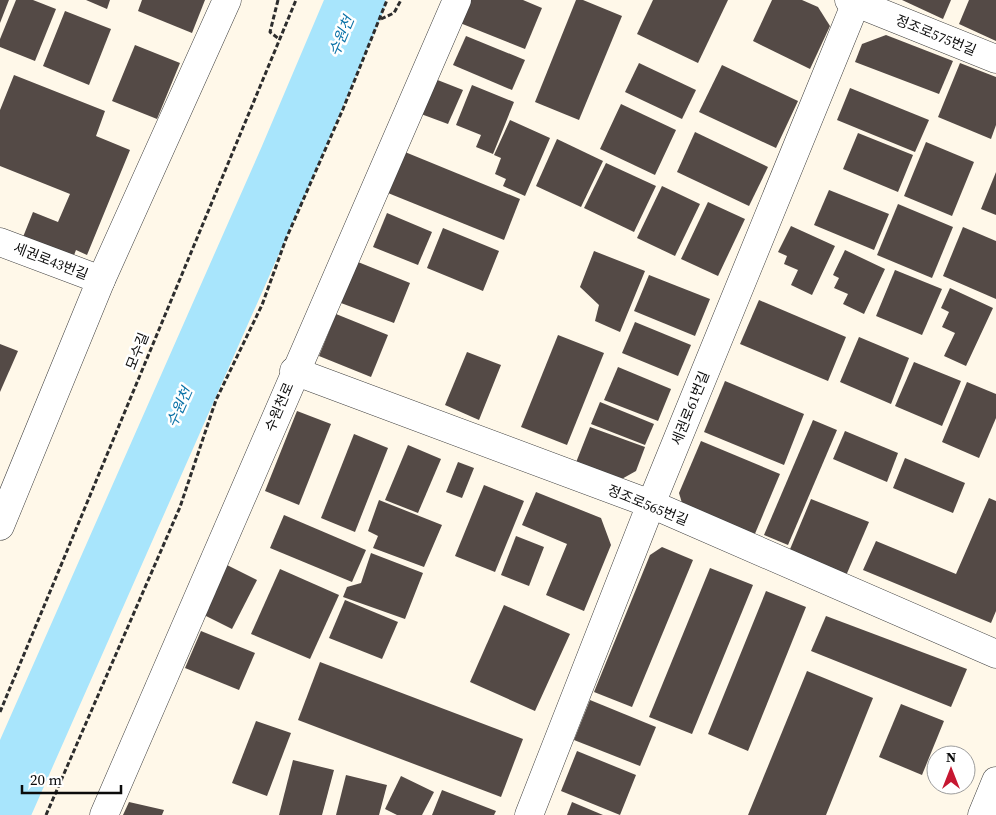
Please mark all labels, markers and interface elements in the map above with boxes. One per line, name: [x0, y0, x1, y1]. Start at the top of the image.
street label: 정조로575번길: [893, 10, 979, 60]
water label: 수원천: [323, 11, 360, 59]
street label: 세권로43번길: [11, 238, 91, 284]
street label: 모수길: [120, 329, 154, 373]
street label: 세권로61번길: [666, 368, 714, 448]
street label: 수원천로: [260, 379, 298, 435]
water label: 수원천: [161, 382, 198, 430]
street label: 정조로565번길: [605, 480, 691, 530]
north arrow: [926, 745, 976, 795]
text: N: [946, 747, 956, 767]
scale bar: [22, 762, 121, 794]
text: 20 m: [30, 769, 62, 790]

